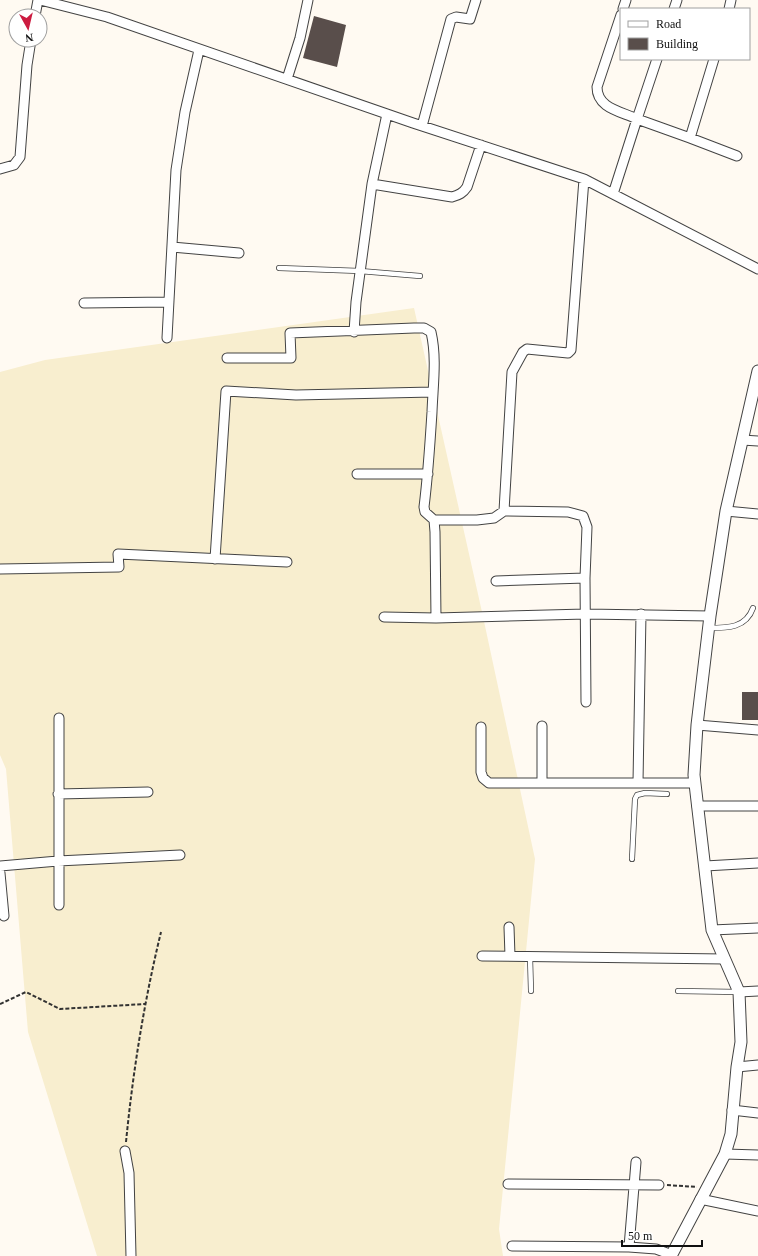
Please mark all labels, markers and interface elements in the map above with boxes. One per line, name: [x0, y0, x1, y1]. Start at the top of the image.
north arrow: [8, 8, 48, 48]
legend: [620, 8, 750, 60]
text: Road: [656, 17, 681, 31]
text: N: [25, 31, 34, 44]
text: Building: [656, 37, 698, 51]
scale bar: [622, 1222, 702, 1248]
text: 50 m: [628, 1229, 653, 1243]

